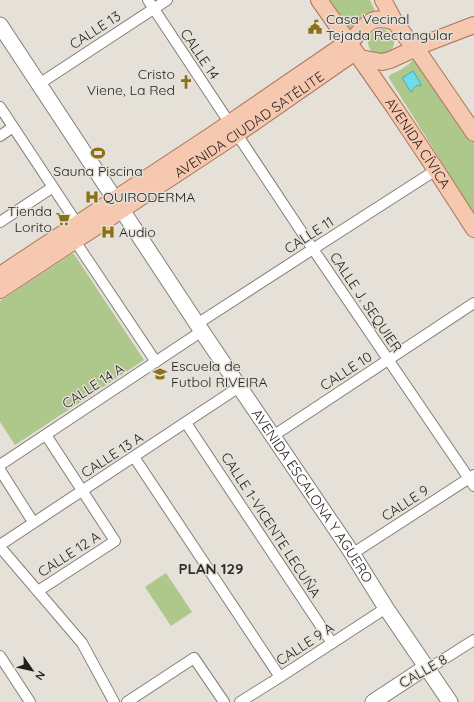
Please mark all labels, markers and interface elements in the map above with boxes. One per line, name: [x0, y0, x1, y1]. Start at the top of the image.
street label: CALLE 13: [66, 7, 124, 53]
place label: Casa Vecinal Tejada Rectangular: [326, 10, 454, 44]
public building icon: Casa Vecinal Tejada Rectangular: [307, 19, 323, 35]
street label: CALLE 14: [177, 25, 223, 83]
place label: Cristo Viene, La Red: [87, 65, 175, 99]
street label: AVENIDA CIUDAD SATÉLITE: [171, 67, 328, 182]
church icon: Cristo Viene, La Red: [178, 74, 194, 90]
street label: AVENIDA CÍVICA: [381, 94, 455, 192]
sports icon: Sauna Piscina: [90, 145, 106, 161]
place label: Sauna Piscina: [53, 162, 143, 180]
place label: QUIRODERMA: [103, 188, 195, 206]
hospital icon: QUIRODERMA: [84, 189, 100, 205]
place label: Tienda Lorito: [8, 202, 52, 236]
supermarket icon: Tienda Lorito: [55, 211, 71, 227]
street label: CALLE 11: [281, 212, 337, 258]
place label: Audio: [119, 223, 156, 241]
hospital icon: Audio: [100, 224, 116, 240]
street label: CALLE J. SEQUIER: [326, 249, 406, 355]
street label: CALLE 10: [317, 348, 375, 394]
place label: Escuela de Futbol RIVEIRA: [171, 357, 268, 391]
street label: CALLE 14 A: [59, 359, 127, 413]
school or university icon: Escuela de Futbol RIVEIRA: [152, 366, 168, 382]
street label: AVENIDA ESCALONA Y AGUERO: [248, 405, 377, 586]
street label: CALLE 13 A: [78, 428, 146, 482]
street label: CALLE 1-VICENTE LECUÑA: [217, 449, 325, 601]
street label: CALLE 9: [378, 481, 432, 525]
street label: CALLE 12 A: [34, 527, 104, 581]
district label: PLAN 129: [178, 559, 244, 578]
street label: CALLE 9 A: [273, 619, 337, 669]
north arrow: [12, 650, 52, 690]
street label: CALLE 8: [396, 650, 450, 692]
text: N: [32, 668, 48, 683]

